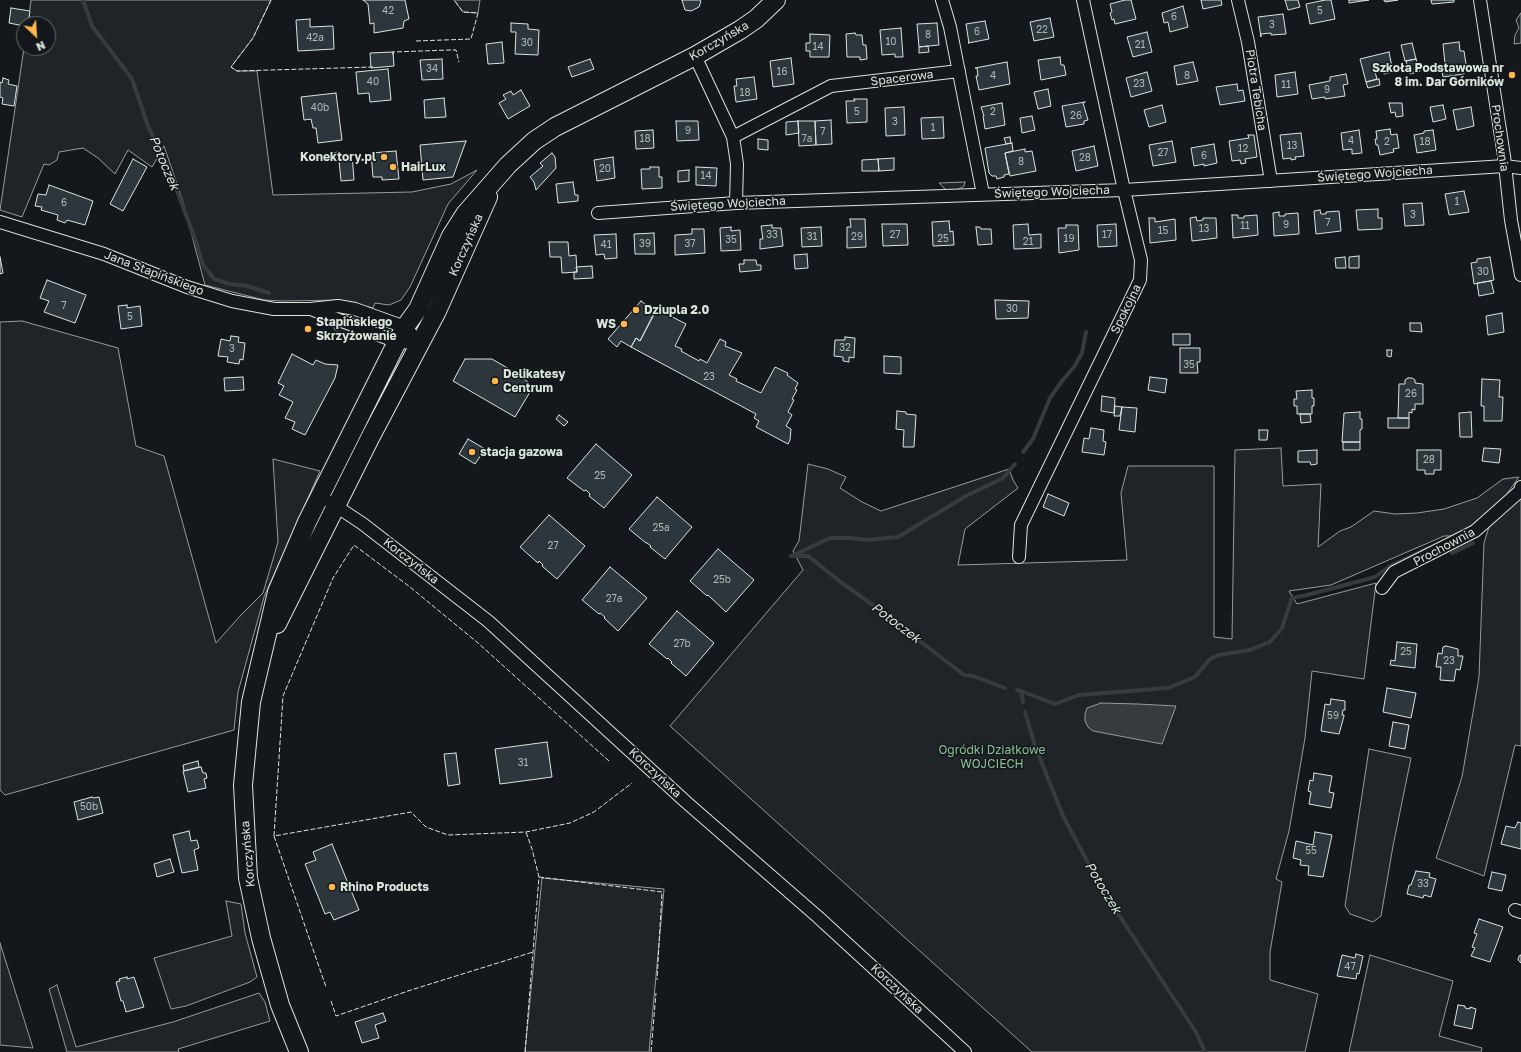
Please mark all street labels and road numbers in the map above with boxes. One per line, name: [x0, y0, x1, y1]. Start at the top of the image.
street label: Korczyńska: [687, 18, 751, 64]
street label: Piotra Tebicha: [1242, 48, 1270, 132]
street label: Spacerowa: [870, 67, 934, 89]
street label: Prochownia: [1488, 103, 1512, 173]
street label: Świętego Wojciecha: [1317, 163, 1433, 185]
street label: Świętego Wojciecha: [994, 183, 1110, 201]
street label: Świętego Wojciecha: [670, 194, 786, 214]
street label: Korczyńska: [446, 212, 486, 278]
street label: Jana Stapińskiego: [102, 247, 206, 299]
street label: Spokojna: [1108, 282, 1144, 336]
street label: Prochownia: [1411, 525, 1477, 569]
street label: Korczyńska: [380, 535, 442, 587]
street label: Korczyńska: [626, 745, 684, 801]
street label: Korczyńska: [238, 820, 258, 888]
street label: Korczyńska: [868, 961, 926, 1017]

